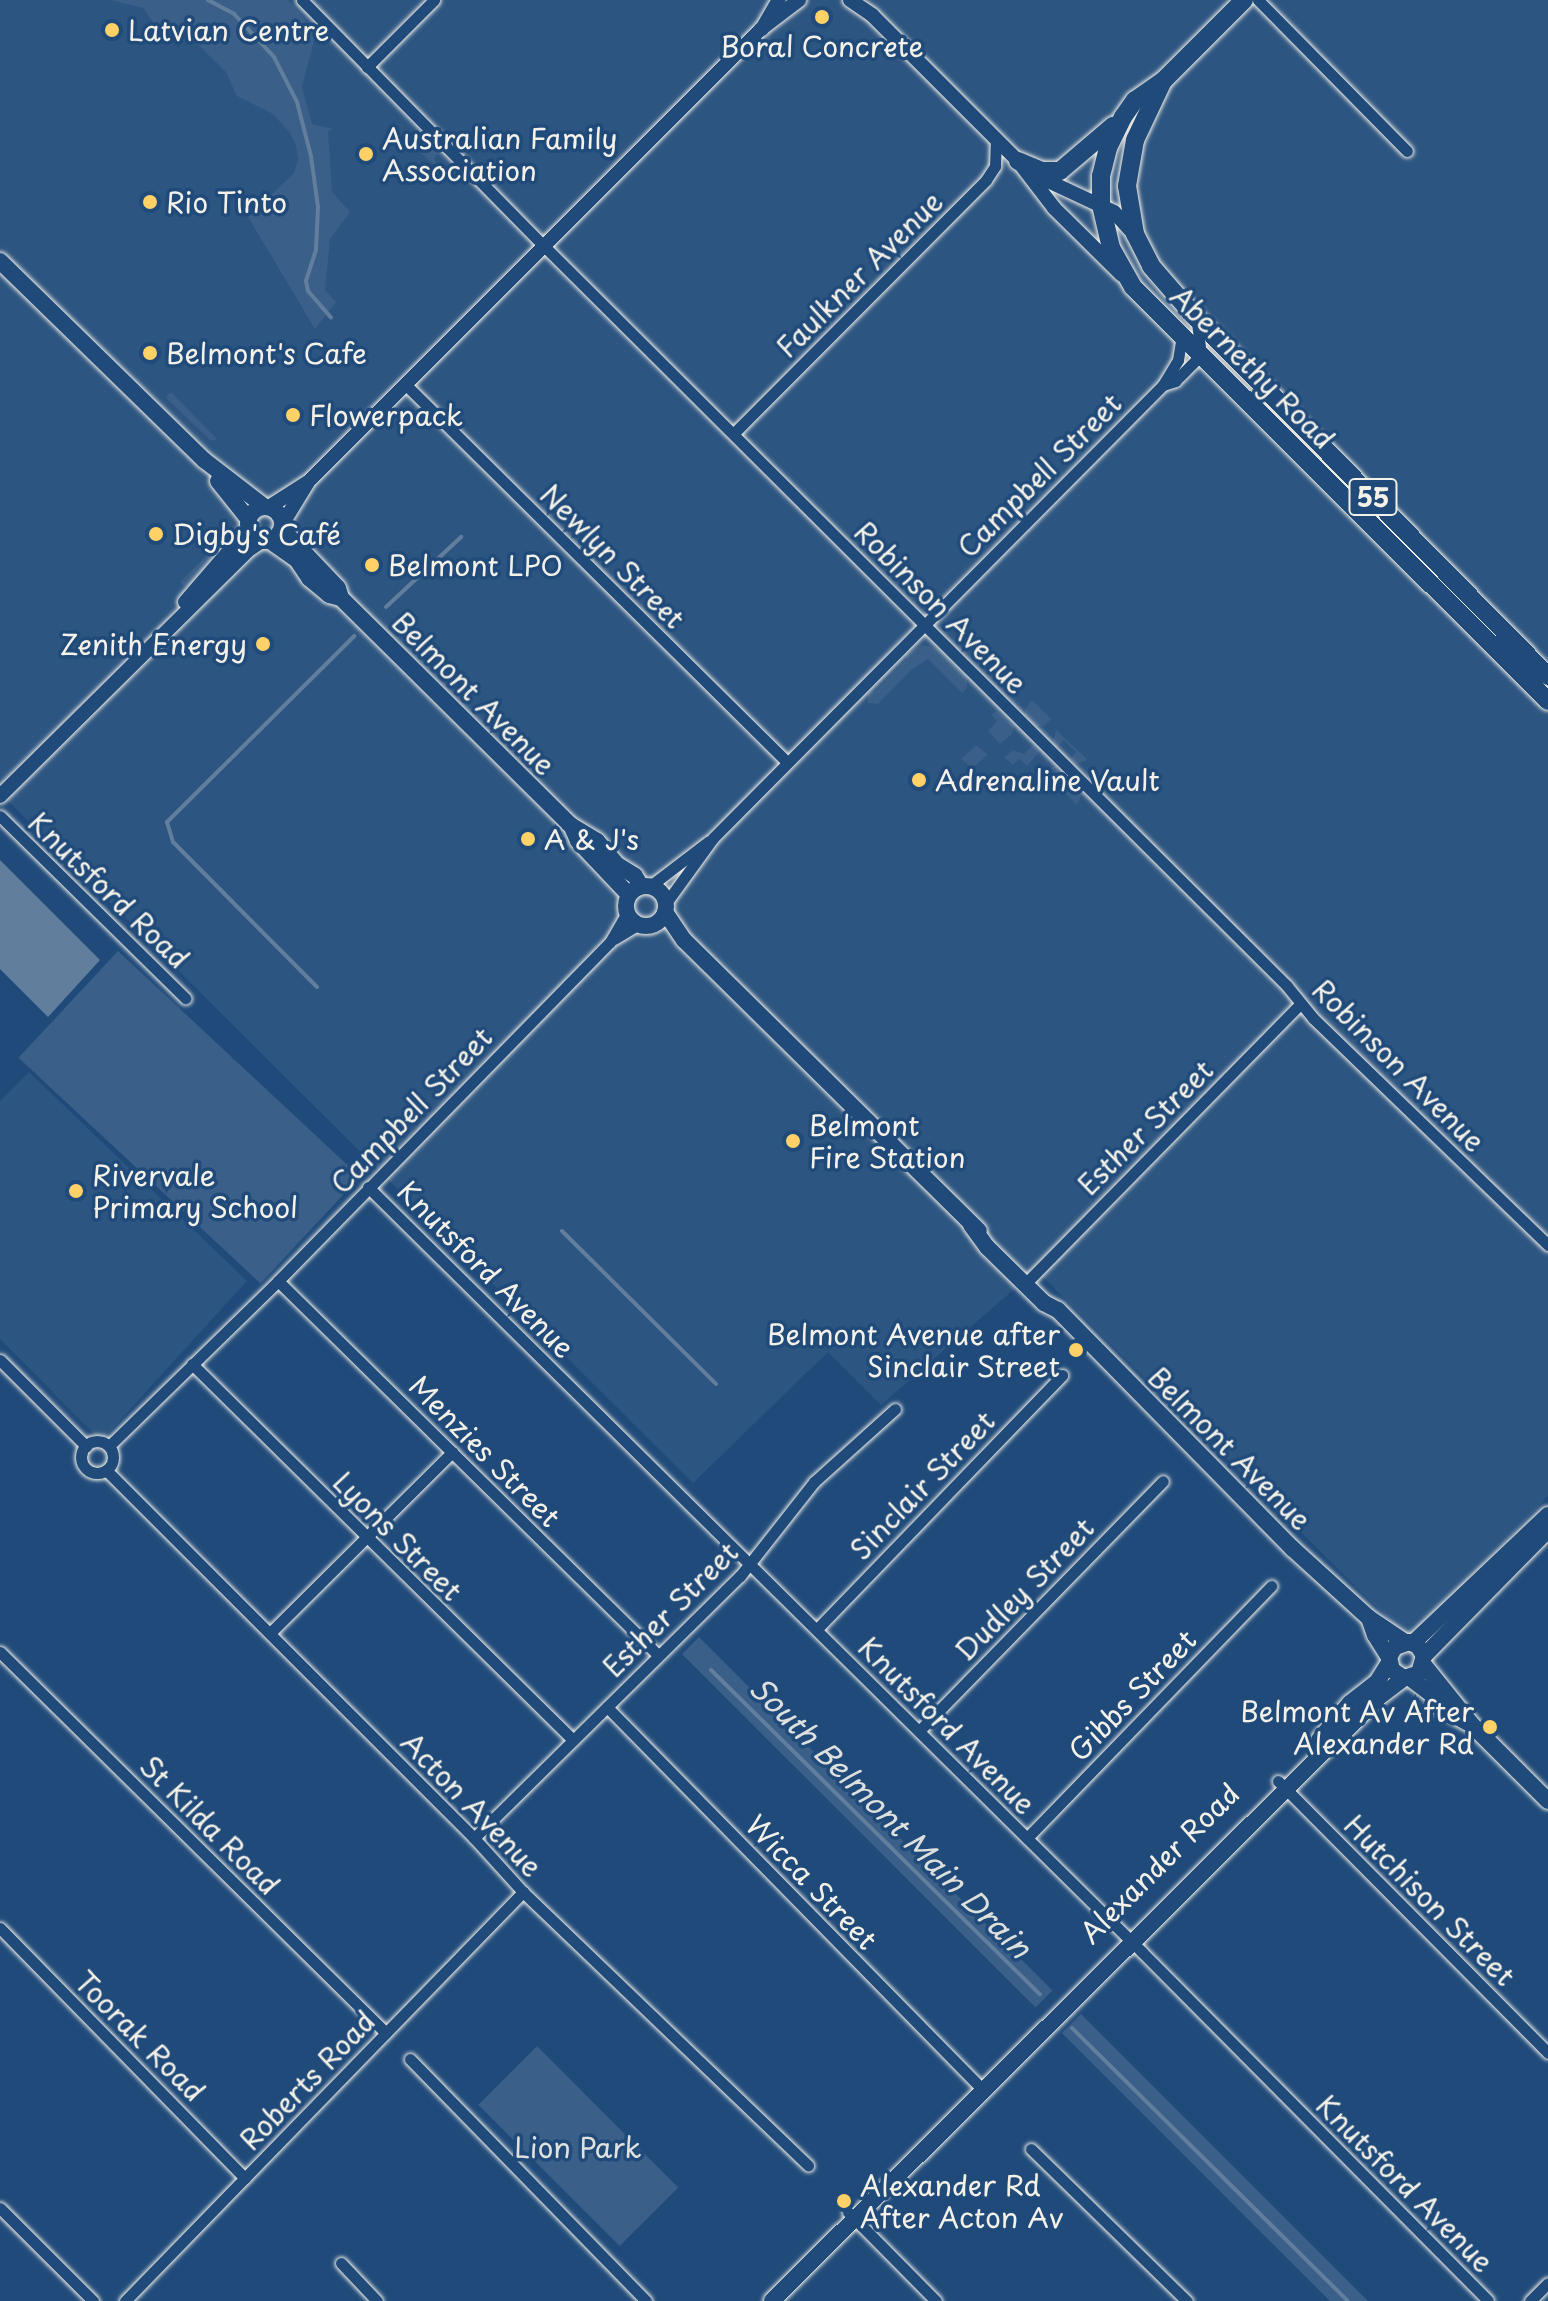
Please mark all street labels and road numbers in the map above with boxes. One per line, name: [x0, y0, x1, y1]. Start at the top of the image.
street label: Faulkner Avenue: [768, 183, 950, 365]
street label: Abernethy Road: [1163, 277, 1343, 457]
street label: Campbell Street: [950, 386, 1128, 564]
road number: 55: [1347, 475, 1399, 519]
street label: Newlyn Street: [533, 476, 693, 636]
street label: Robinson Avenue: [849, 515, 1033, 699]
street label: Belmont Avenue: [386, 605, 562, 781]
street label: Knutsford Road: [22, 805, 196, 975]
street label: Robinson Avenue: [1307, 973, 1491, 1157]
street label: Campbell Street: [323, 1019, 499, 1201]
street label: Esther Street: [1071, 1053, 1219, 1201]
street label: Knutsford Avenue: [390, 1173, 582, 1365]
street label: Belmont Avenue: [1142, 1360, 1318, 1536]
street label: Menzies Street: [402, 1368, 568, 1534]
street label: Sinclair Street: [842, 1403, 1002, 1567]
street label: Lyons Street: [327, 1465, 469, 1607]
street label: Dudley Street: [947, 1510, 1101, 1668]
street label: Esther Street: [596, 1535, 744, 1683]
street label: Gibbs Street: [1061, 1622, 1203, 1768]
street label: Knutsford Avenue: [851, 1629, 1043, 1821]
street label: Acton Avenue: [396, 1726, 548, 1882]
street label: St Kilda Road: [134, 1749, 286, 1901]
street label: Alexander Road: [1072, 1776, 1246, 1950]
street label: Wicca Street: [739, 1807, 885, 1957]
street label: Hutchison Street: [1338, 1808, 1522, 1992]
street label: Toorak Road: [68, 1964, 212, 2108]
street label: Roberts Road: [232, 2004, 382, 2156]
street label: Knutsford Avenue: [1309, 2087, 1501, 2279]

